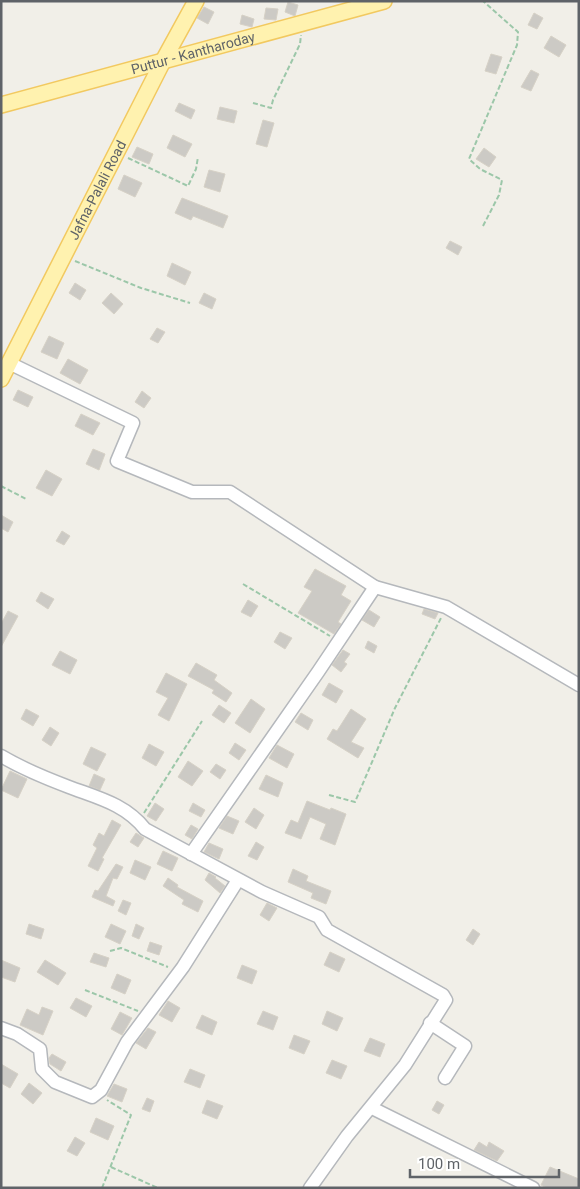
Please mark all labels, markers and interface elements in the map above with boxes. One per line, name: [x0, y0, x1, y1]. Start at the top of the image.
street label: Puttur - Kantharoday: [129, 28, 257, 77]
street label: Jafna-Palali Road: [65, 138, 129, 242]
scale bar: [410, 1146, 559, 1178]
text: 100 m: [418, 1155, 460, 1173]

